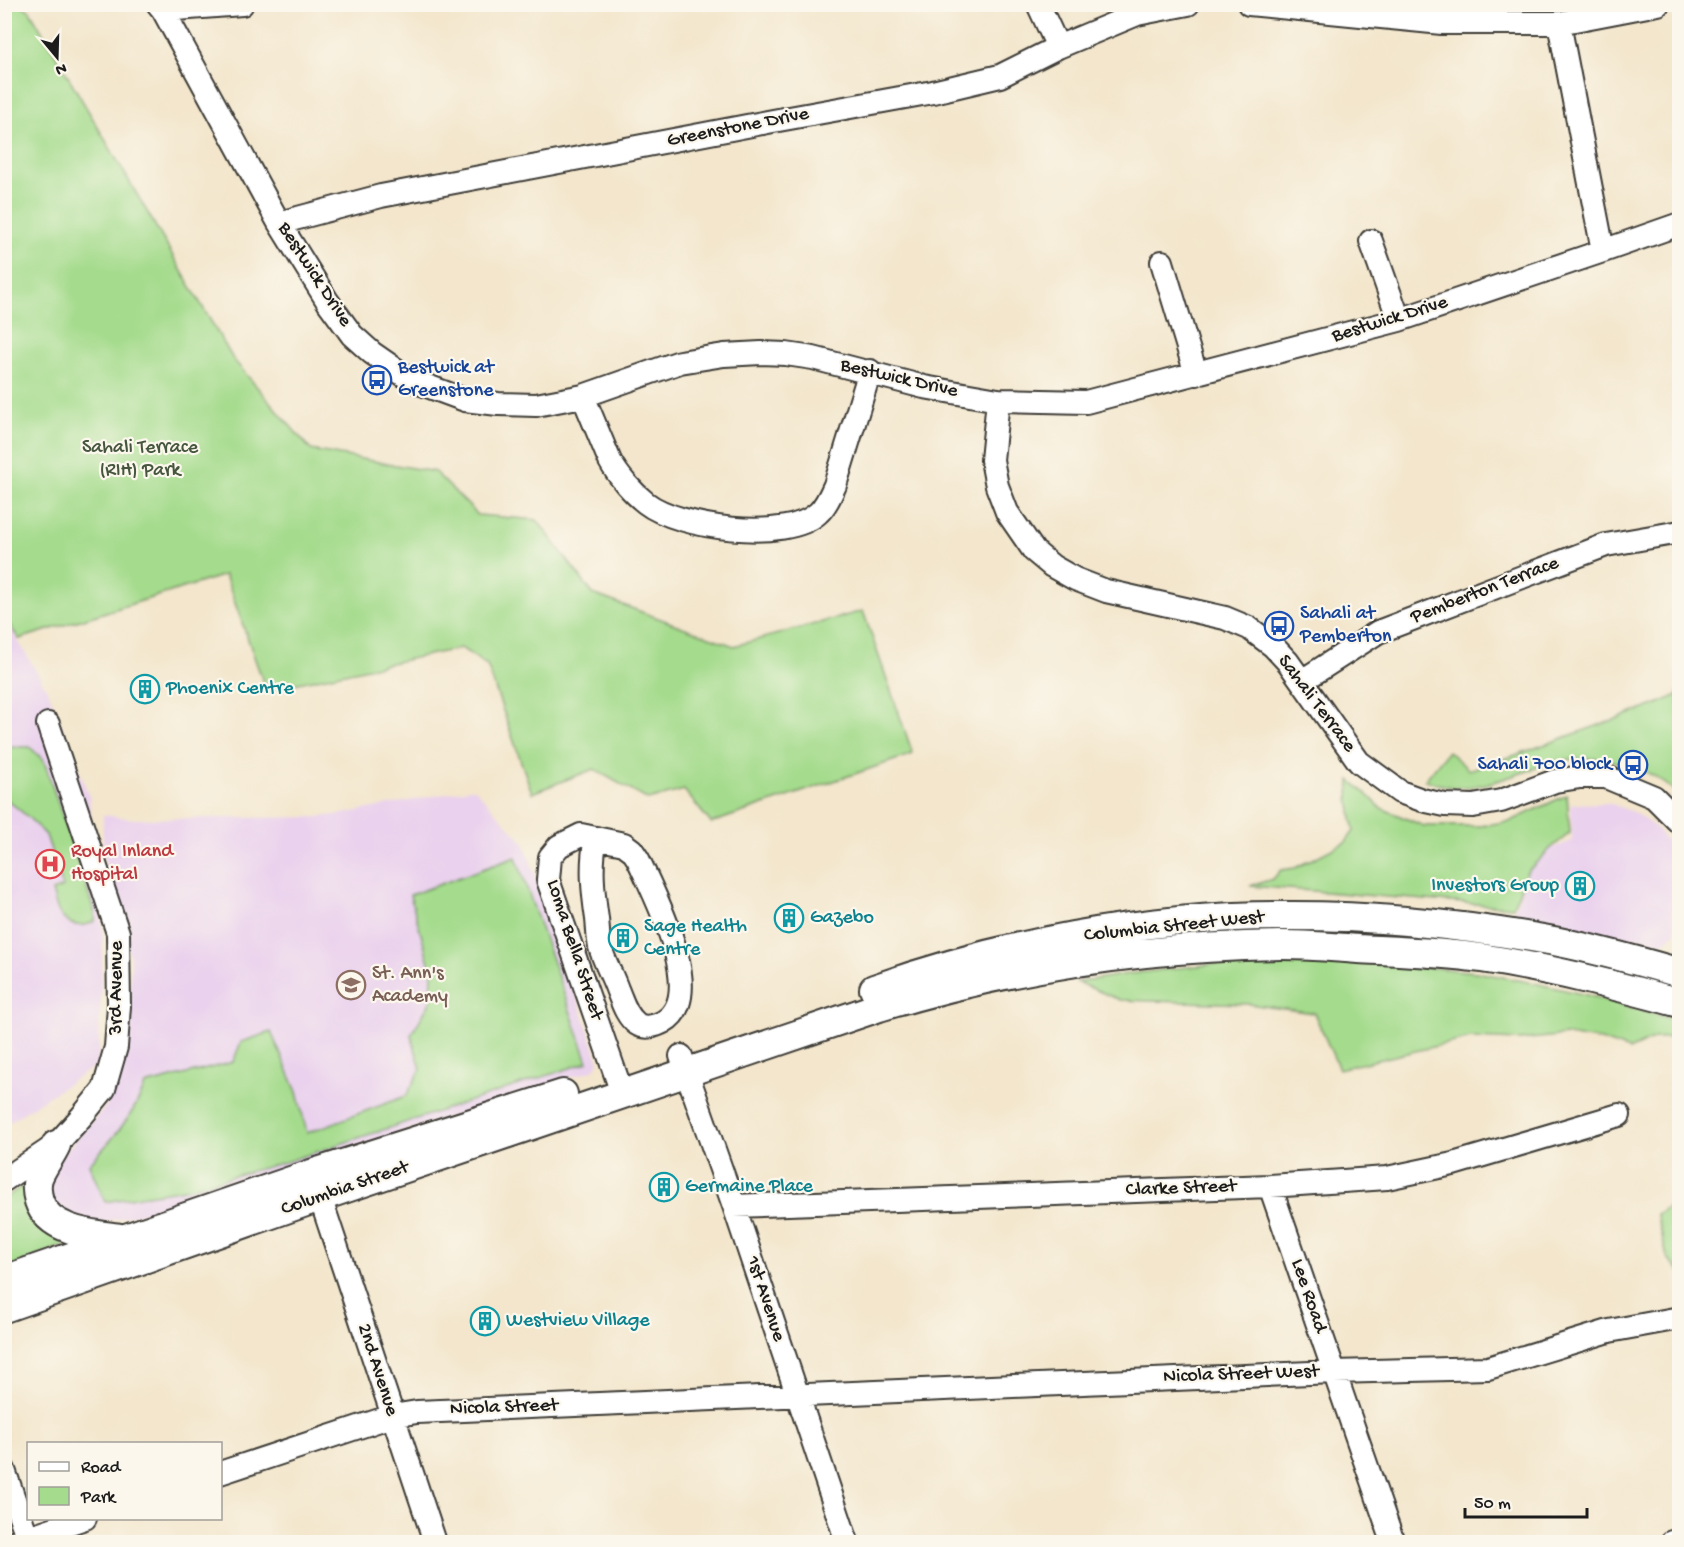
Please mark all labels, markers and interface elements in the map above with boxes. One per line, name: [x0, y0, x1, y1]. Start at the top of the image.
north arrow: [27, 27, 87, 87]
text: N: [52, 57, 69, 79]
street label: Greenstone Drive: [665, 103, 811, 153]
street label: Bestwick Drive: [271, 218, 357, 332]
street label: Bestwick Drive: [1328, 291, 1451, 349]
street label: Bestwick Drive: [837, 354, 961, 404]
place label: Bestwick at Greenstone: [397, 357, 495, 403]
bus stop icon: Bestwick at Greenstone: [361, 364, 393, 396]
park label: Sahali Terrace (RIH) Park: [82, 437, 199, 483]
street label: Pemberton Terrace: [1407, 552, 1563, 630]
place label: Sahali at Pemberton: [1299, 603, 1392, 649]
bus stop icon: Sahali at Pemberton: [1263, 610, 1295, 642]
street label: Sahali Terrace: [1272, 651, 1361, 758]
building icon: Phoenix Centre: [129, 673, 161, 705]
place label: Phoenix Centre: [165, 678, 294, 701]
bus stop icon: Sahali 700 block: [1617, 749, 1649, 781]
place label: Sahali 700 block: [1477, 754, 1614, 777]
place label: Royal Inland Hospital: [71, 841, 175, 887]
hospital icon: Royal Inland Hospital: [34, 848, 66, 880]
building icon: Investors Group: [1564, 870, 1596, 902]
place label: Investors Group: [1431, 875, 1559, 898]
street label: Loma Bella Street: [540, 877, 608, 1025]
building icon: Gazebo: [773, 902, 805, 934]
street label: Columbia Street West: [1083, 906, 1267, 948]
place label: Gazebo: [810, 907, 874, 930]
place label: Sage Health Centre: [644, 916, 747, 962]
building icon: Sage Health Centre: [607, 922, 639, 954]
street label: 3rd Avenue: [106, 940, 129, 1036]
place label: St. Ann's Academy: [372, 963, 448, 1009]
school or university icon: St. Ann's Academy: [335, 969, 367, 1001]
street label: Columbia Street: [278, 1156, 413, 1222]
building icon: Germaine Place: [648, 1171, 680, 1203]
place label: Germaine Place: [685, 1176, 814, 1199]
street label: Clarke Street: [1125, 1176, 1239, 1202]
street label: 1st Avenue: [740, 1252, 790, 1345]
street label: Lee Road: [1285, 1256, 1332, 1338]
building icon: Westview Village: [469, 1305, 501, 1337]
place label: Westview Village: [506, 1310, 650, 1333]
street label: 2nd Avenue: [351, 1321, 403, 1420]
street label: Nicola Street West: [1163, 1361, 1321, 1389]
street label: Nicola Street: [450, 1395, 560, 1421]
legend: [27, 1442, 222, 1520]
text: Road: [81, 1458, 122, 1479]
scale bar: [1465, 1481, 1586, 1519]
text: Park: [80, 1488, 117, 1509]
text: 50 m: [1474, 1494, 1511, 1515]

